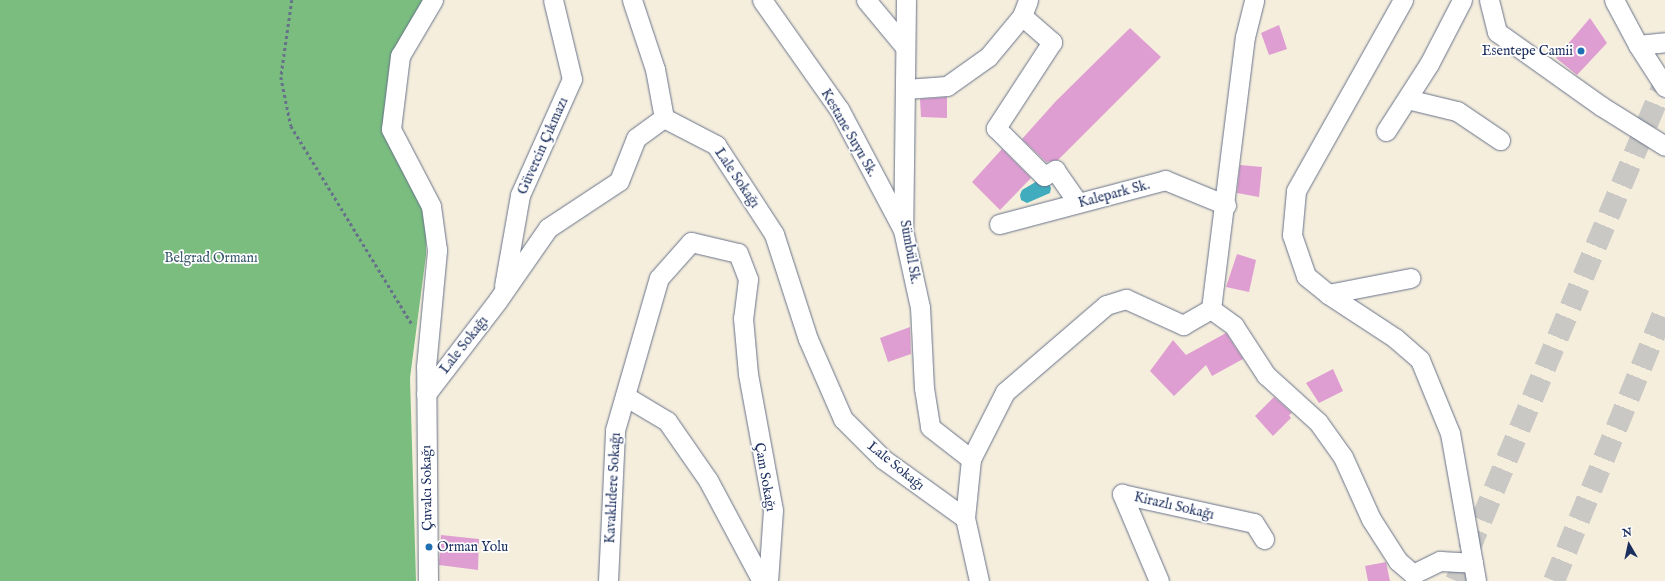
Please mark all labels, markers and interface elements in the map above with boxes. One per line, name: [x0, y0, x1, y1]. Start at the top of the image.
place label: Esentepe Camii: [1482, 43, 1573, 59]
marker: Esentepe Camii: [1576, 46, 1586, 56]
street label: Kestane Suyu Sk.: [817, 86, 881, 180]
street label: Güvercin Çıkmazı: [514, 95, 572, 197]
street label: Lale Sokağı: [711, 145, 763, 211]
street label: Kalepark Sk.: [1076, 176, 1152, 212]
street label: Sümbül Sk.: [896, 219, 924, 285]
park label: Belgrad Ormanı: [164, 250, 258, 266]
street label: Lale Sokağı: [436, 313, 492, 377]
street label: Kavaklıdere Sokağı: [602, 432, 624, 544]
street label: Lale Sokağı: [864, 438, 928, 494]
street label: Çam Sokağı: [751, 441, 779, 513]
street label: Çuvalcı Sokağı: [418, 445, 436, 531]
street label: Kirazlı Sokağı: [1132, 489, 1216, 523]
north arrow: [1609, 525, 1649, 565]
text: N: [1621, 525, 1633, 541]
place label: Orman Yolu: [437, 539, 508, 555]
marker: Orman Yolu: [424, 542, 434, 552]

